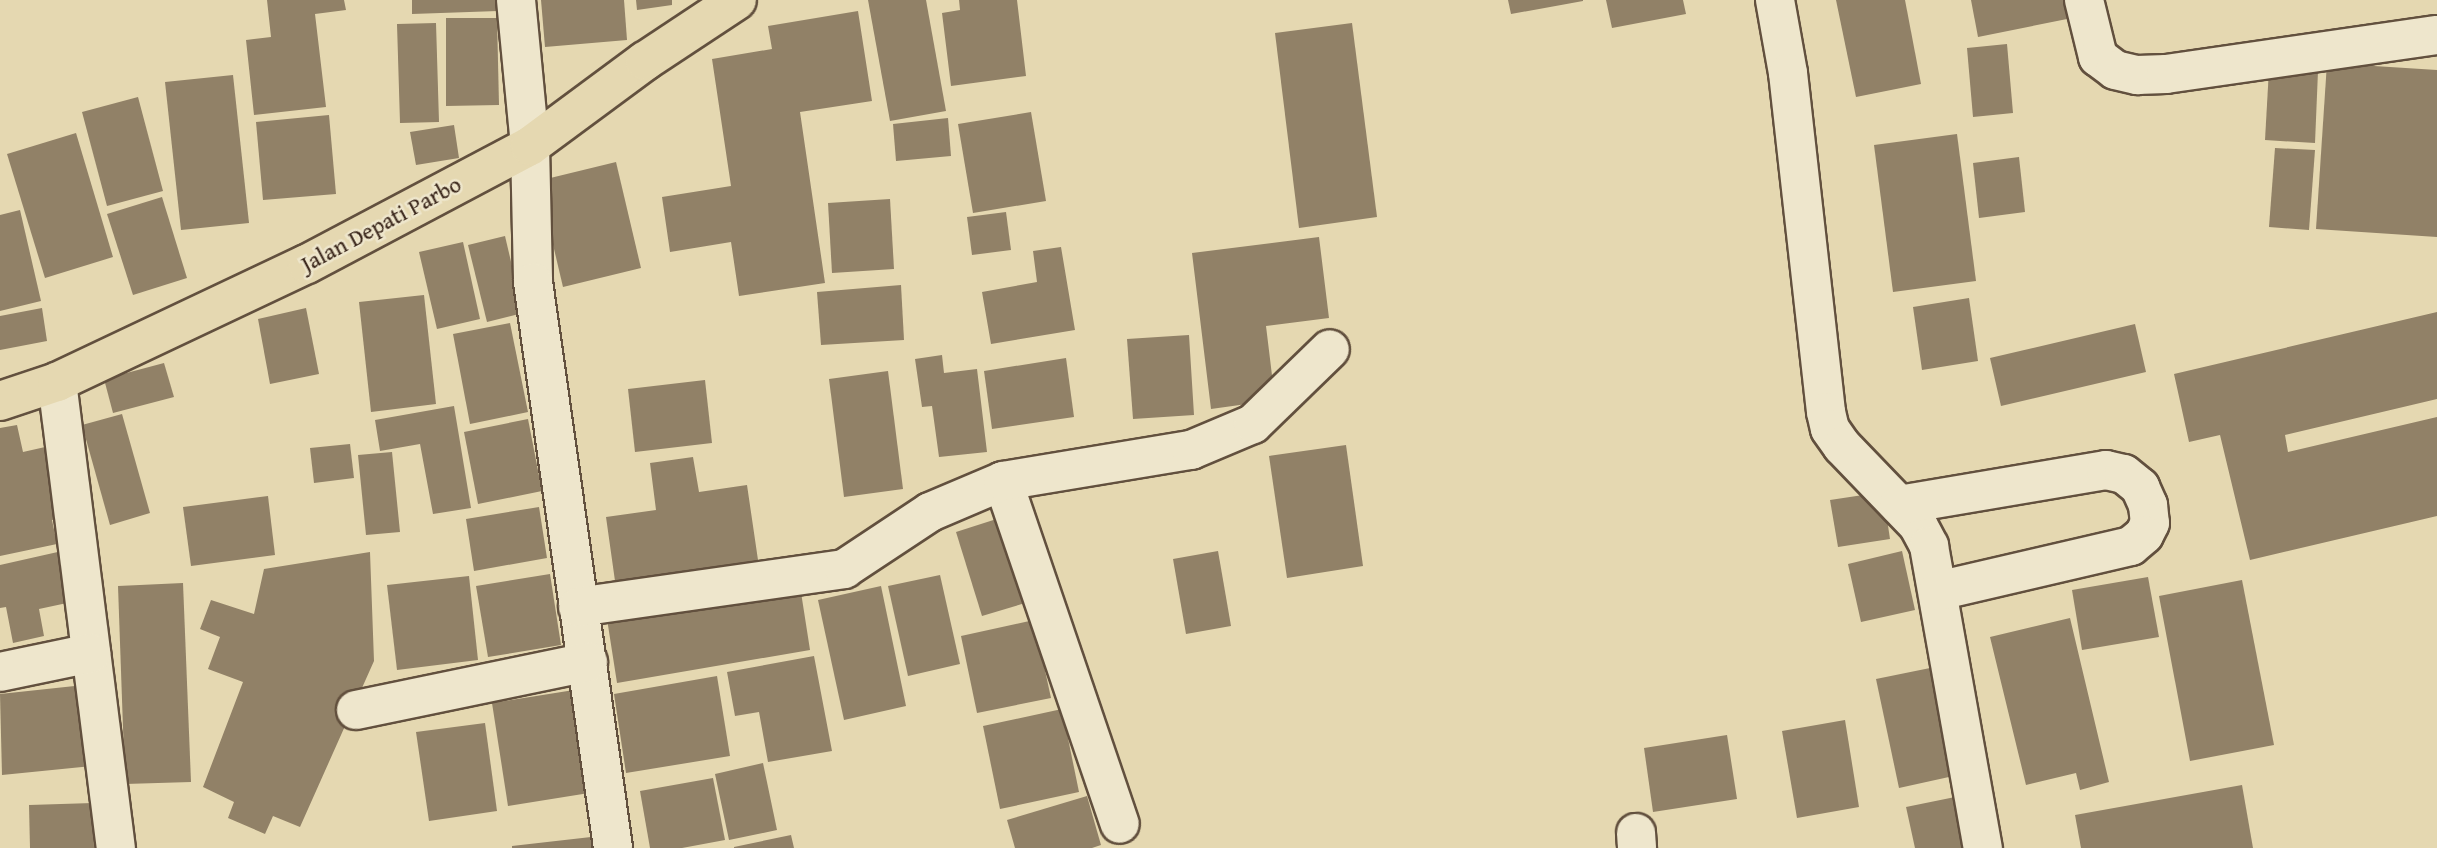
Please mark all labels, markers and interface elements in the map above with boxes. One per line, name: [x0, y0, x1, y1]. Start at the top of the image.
street label: Jalan Depati Parbo: [296, 170, 466, 278]

